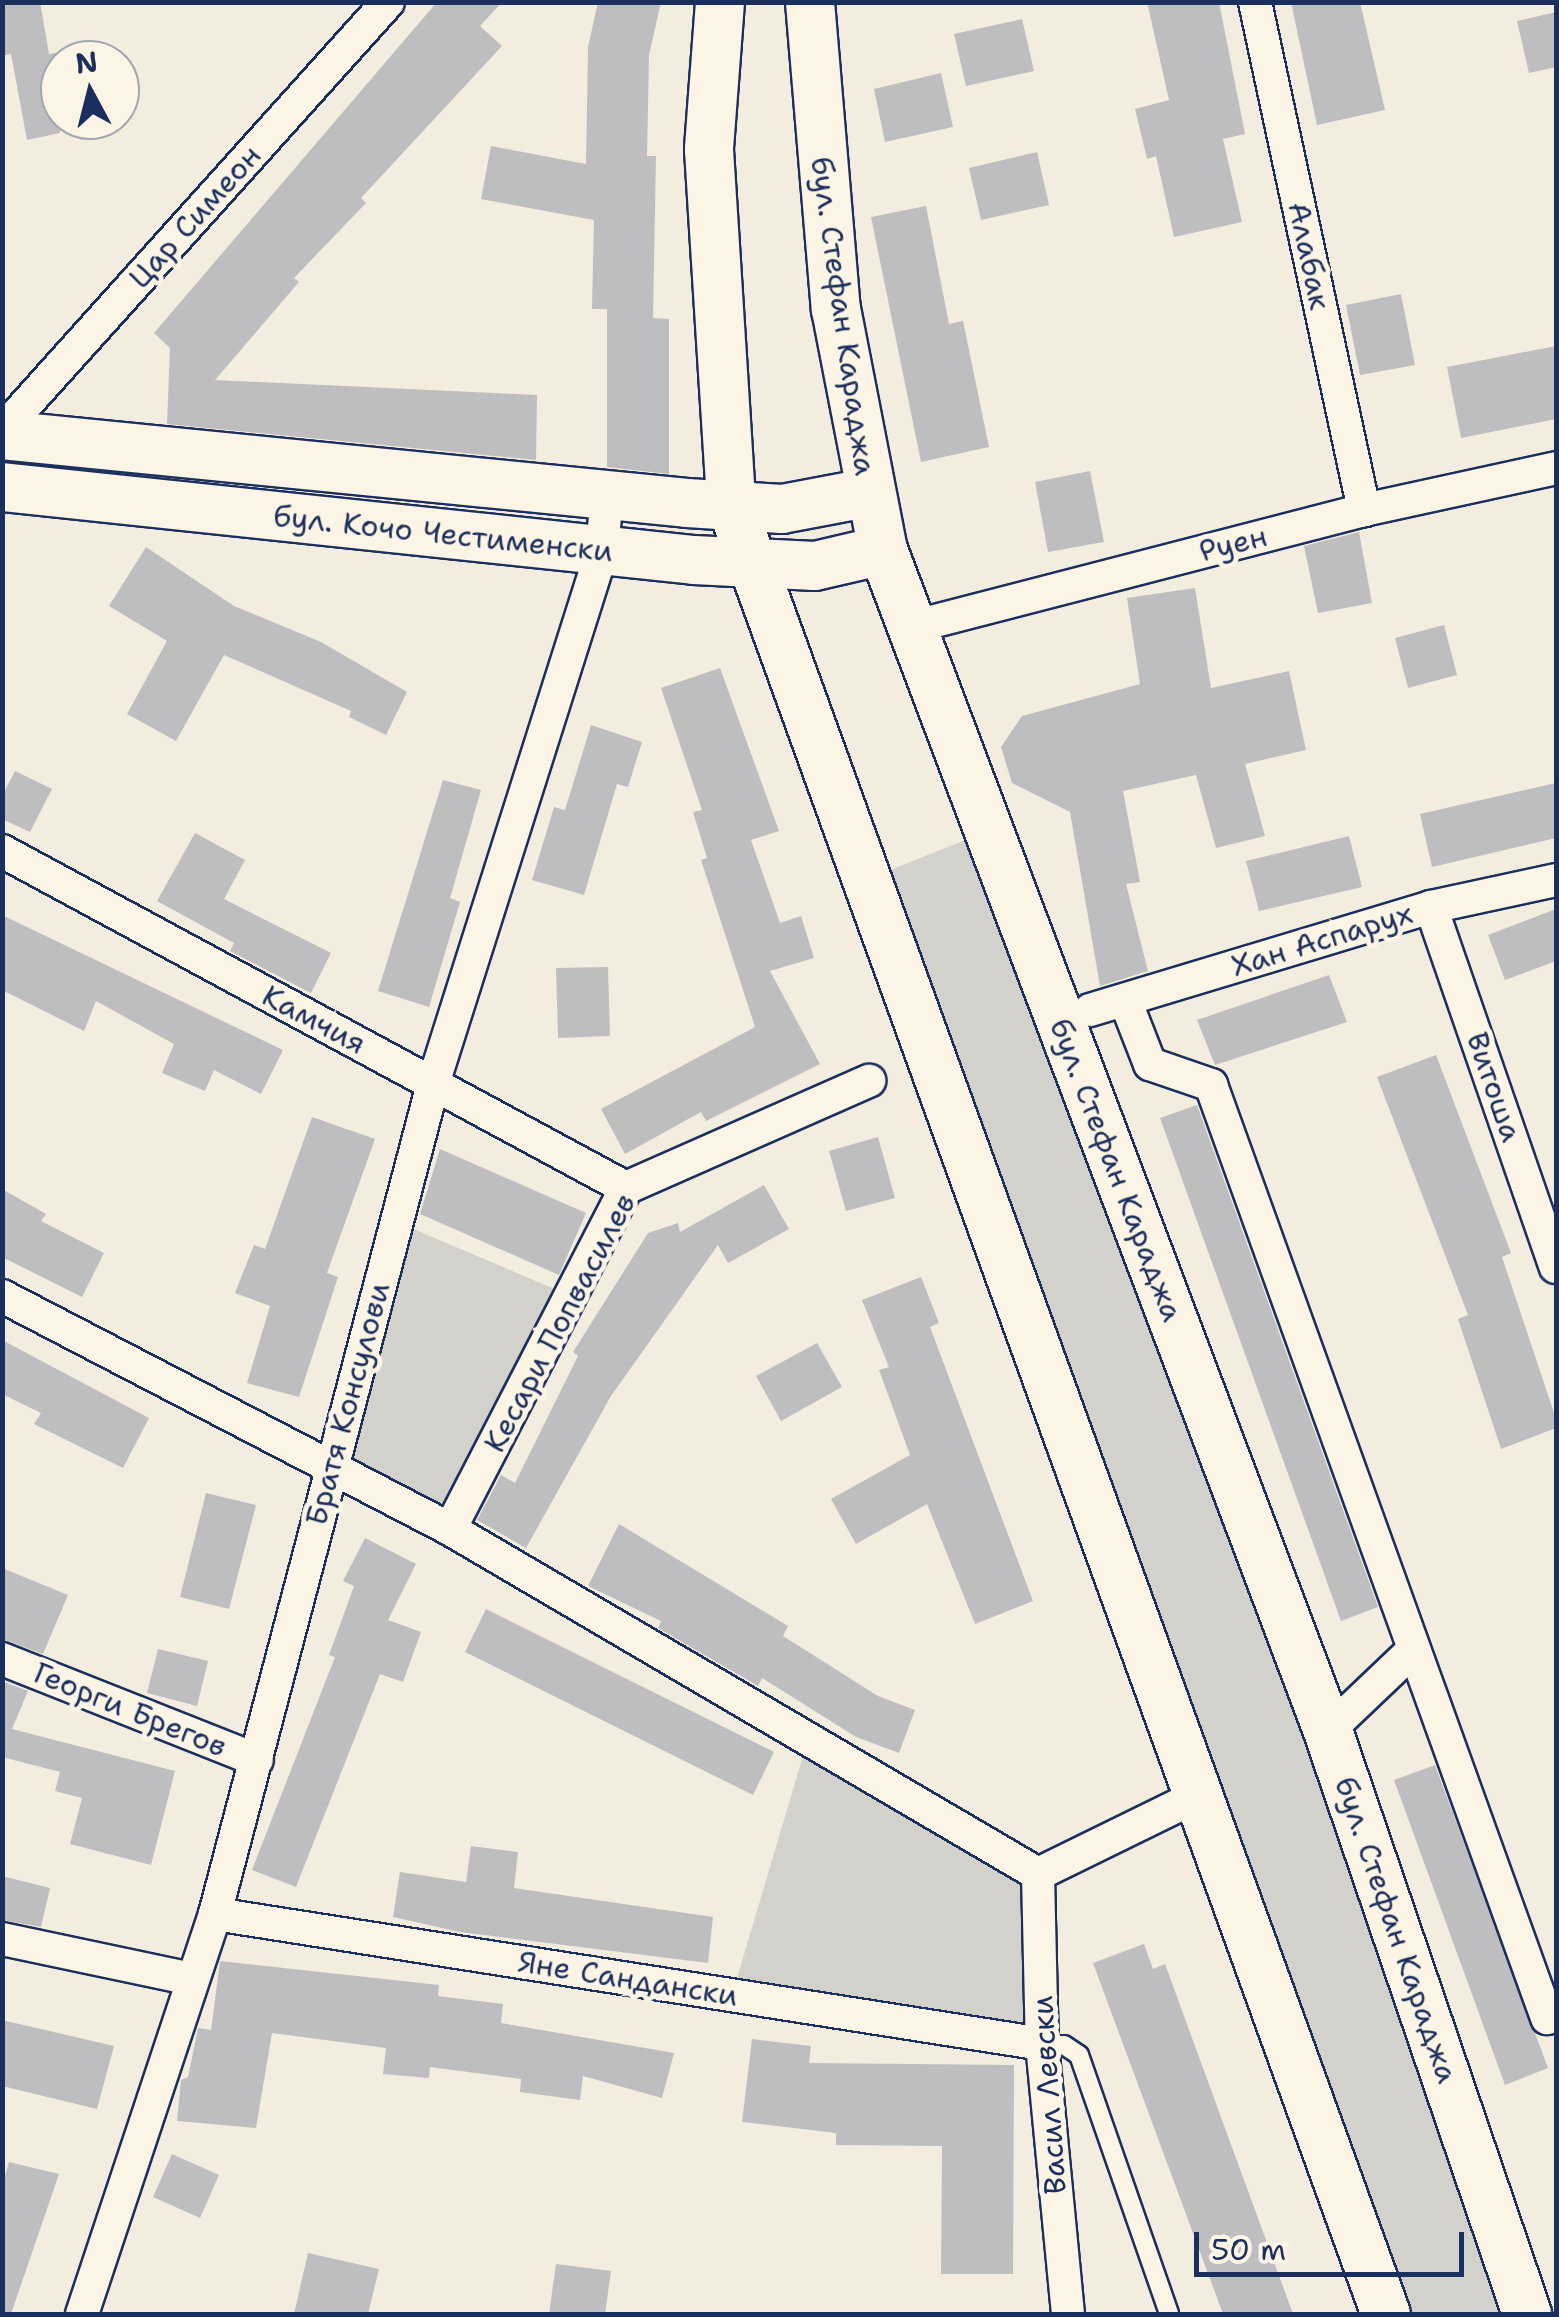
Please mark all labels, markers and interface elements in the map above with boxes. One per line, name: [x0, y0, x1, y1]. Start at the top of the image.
north arrow: [40, 40, 140, 140]
text: N: [73, 42, 100, 82]
street label: Цар Симеон: [121, 138, 269, 296]
street label: бул. Стефан Караджа: [803, 154, 883, 478]
street label: Алабак: [1280, 199, 1338, 313]
street label: бул. Кочо Честименски: [271, 498, 615, 570]
street label: Руен: [1195, 518, 1271, 570]
street label: Хан Аспарух: [1227, 895, 1417, 985]
street label: Камчия: [256, 978, 372, 1062]
street label: бул. Стефан Караджа: [1042, 1013, 1190, 1327]
street label: Витоша: [1459, 1028, 1529, 1146]
street label: Кесари Попвасилев: [477, 1188, 643, 1458]
street label: Братя Консулови: [298, 1278, 398, 1530]
street label: Георги Брегов: [28, 1655, 232, 1765]
street label: бул. Стефан Караджа: [1327, 1772, 1465, 2088]
street label: Яне Сандански: [515, 1944, 741, 2014]
street label: Васил Левски: [1024, 1994, 1074, 2196]
scale bar: [1199, 2212, 1469, 2274]
text: 50 m: [1211, 2229, 1286, 2270]

